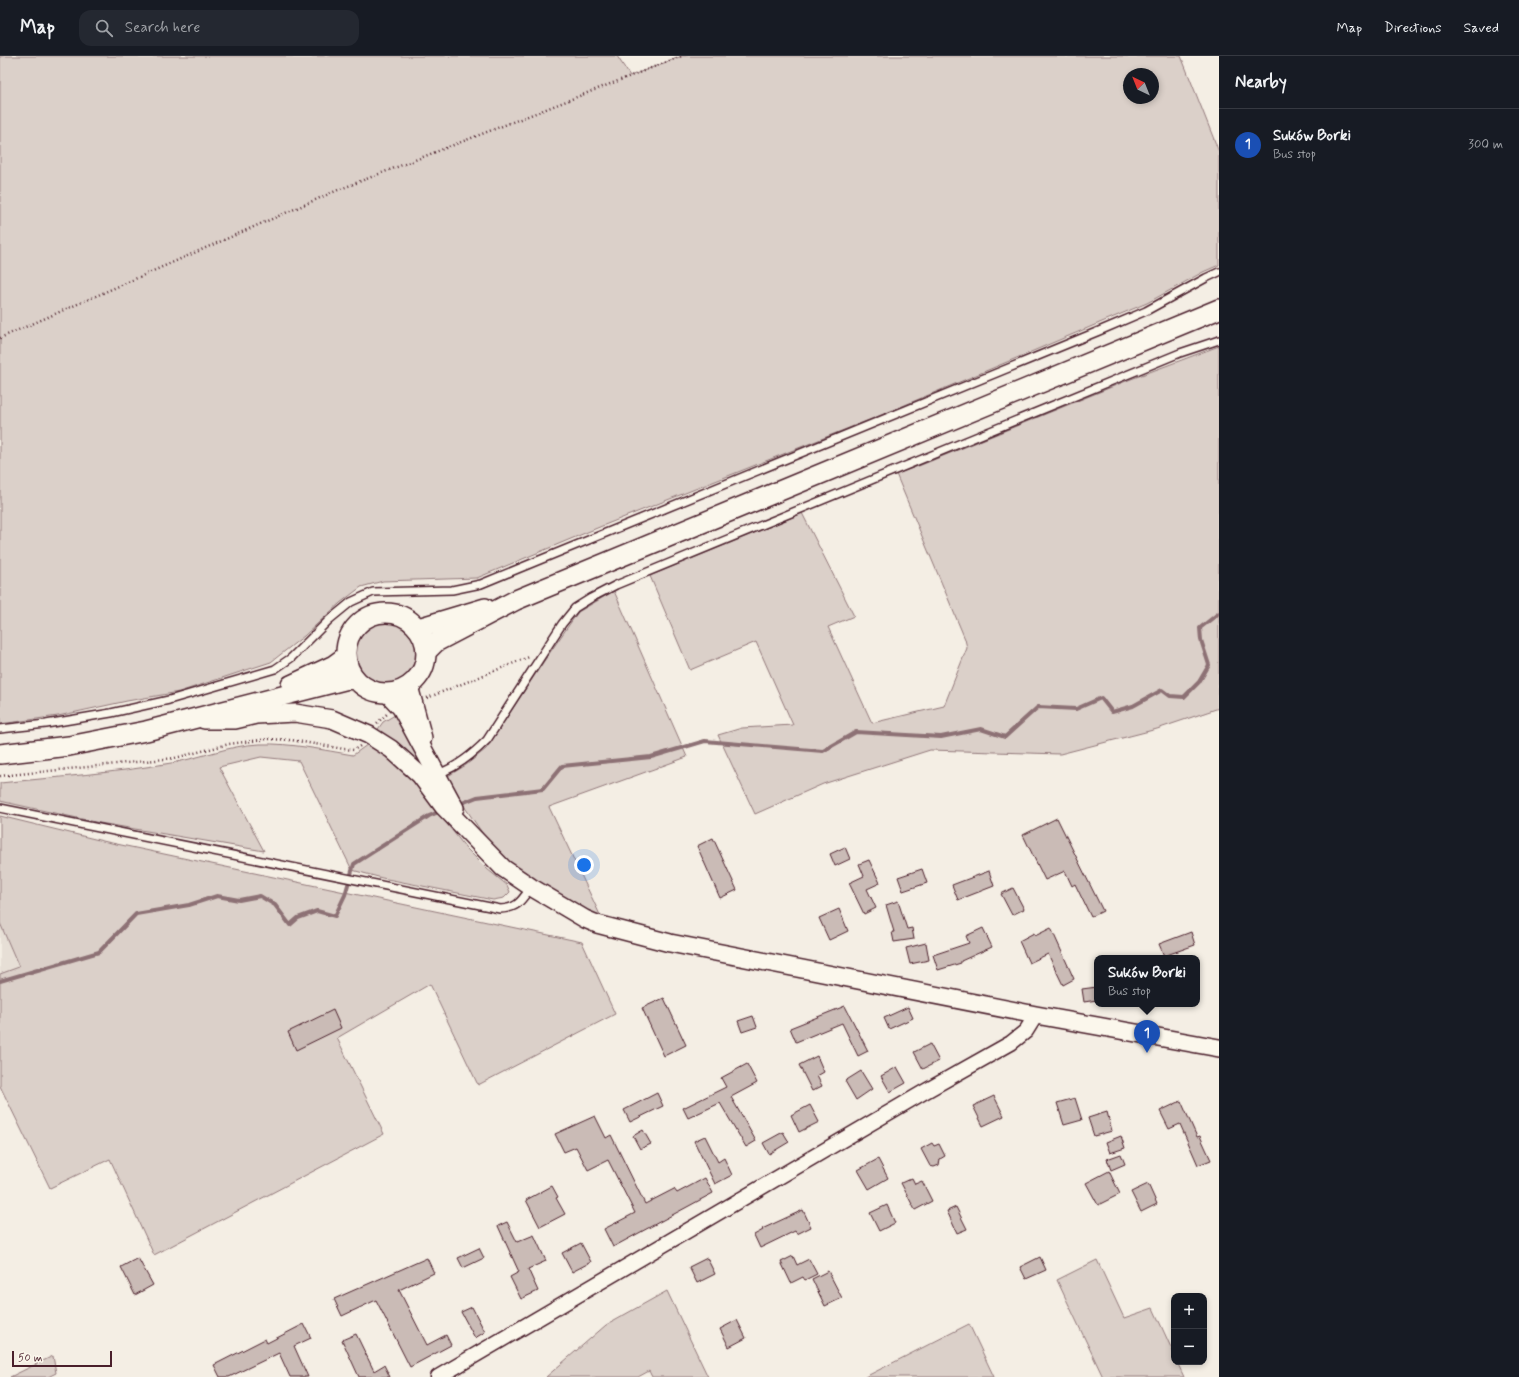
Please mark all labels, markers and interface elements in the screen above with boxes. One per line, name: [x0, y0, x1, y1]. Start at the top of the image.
search box: [79, 10, 359, 46]
text: Map: [20, 15, 55, 40]
icon: search: [93, 17, 115, 39]
text: Search here: [125, 18, 200, 38]
text: Map: [1336, 19, 1362, 37]
text: Directions: [1384, 19, 1442, 37]
text: Saved: [1464, 19, 1499, 37]
north arrow: [1123, 68, 1159, 104]
text: Nearby: [1235, 71, 1287, 93]
text: Suków Borki: [1273, 126, 1351, 146]
text: 1: [1245, 136, 1251, 153]
text: 300 m: [1468, 136, 1503, 153]
text: Bus stop: [1273, 146, 1316, 163]
your location: [574, 855, 594, 875]
popup: [1094, 955, 1200, 1007]
text: Suków Borki: [1108, 963, 1186, 983]
text: Bus stop: [1108, 983, 1151, 1000]
pin: 1: [1134, 1020, 1160, 1053]
map controls: [1171, 1293, 1207, 1365]
button: +: [1171, 1293, 1207, 1329]
button: −: [1171, 1329, 1207, 1365]
scale bar: [12, 1349, 112, 1368]
text: 50 m: [18, 1351, 43, 1365]

